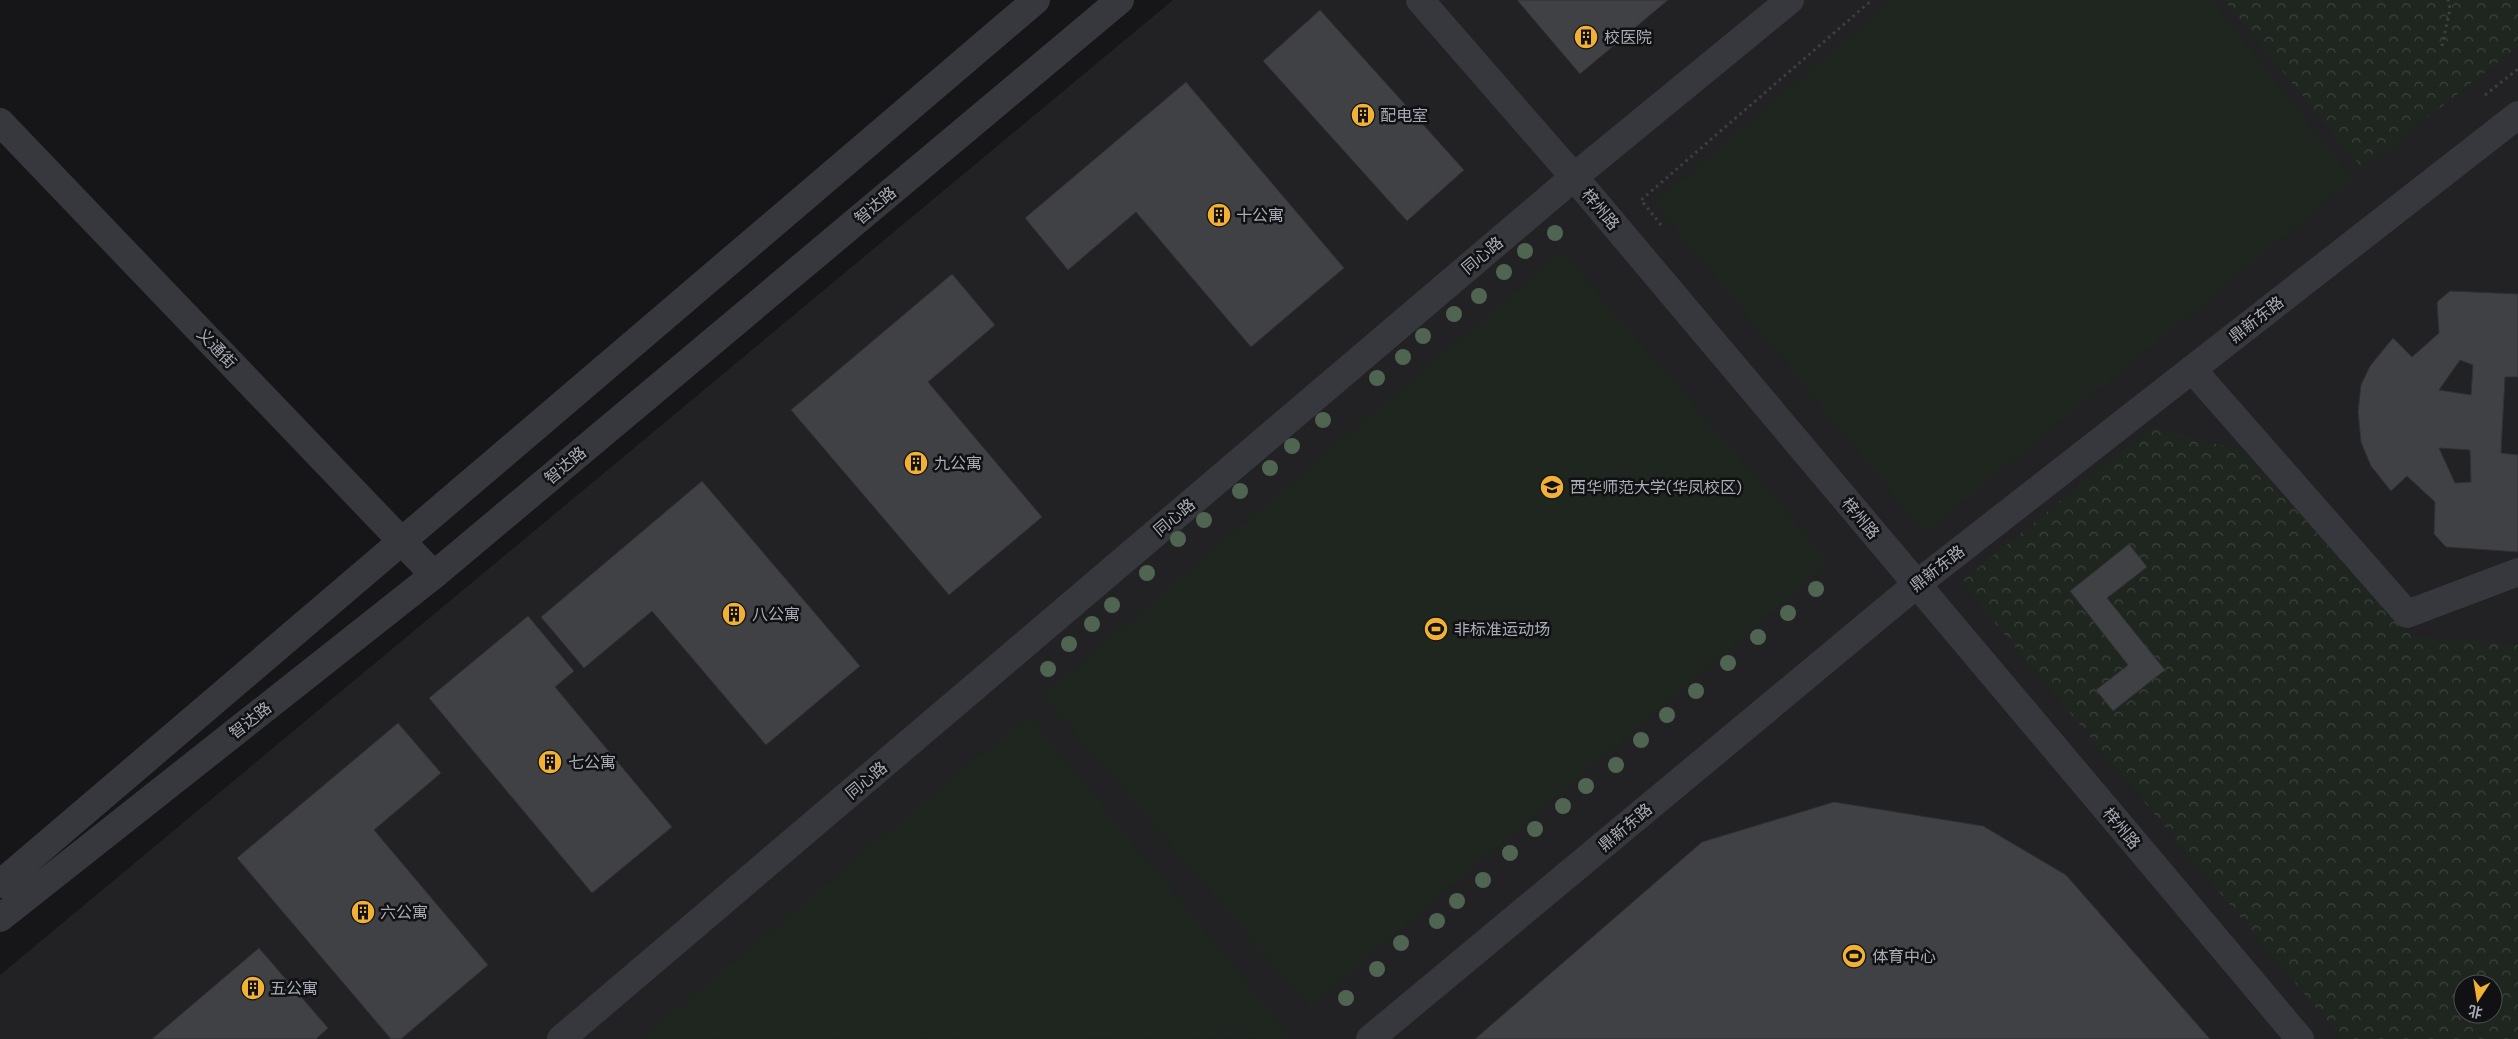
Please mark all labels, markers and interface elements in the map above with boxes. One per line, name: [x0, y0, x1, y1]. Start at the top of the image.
building icon: 校医院: [1573, 24, 1599, 50]
place label: 校医院: [1604, 27, 1652, 48]
building icon: 配电室: [1350, 102, 1376, 128]
place label: 配电室: [1380, 105, 1428, 126]
street label: 智达路: [850, 182, 900, 229]
street label: 梓州路: [1577, 184, 1624, 234]
building icon: 十公寓: [1206, 202, 1232, 228]
place label: 十公寓: [1236, 205, 1284, 226]
street label: 同心路: [1457, 232, 1507, 279]
street label: 鼎新东路: [2225, 291, 2288, 347]
street label: 义通街: [192, 324, 241, 373]
street label: 智达路: [540, 442, 590, 489]
building icon: 九公寓: [903, 450, 929, 476]
place label: 九公寓: [934, 453, 982, 474]
school or university icon: 西华师范大学(华凤校区): [1539, 474, 1565, 500]
place label: 西华师范大学(华凤校区): [1570, 477, 1742, 498]
street label: 梓州路: [1837, 493, 1884, 543]
street label: 同心路: [1149, 494, 1199, 541]
street label: 鼎新东路: [1906, 540, 1969, 596]
building icon: 八公寓: [721, 601, 747, 627]
place label: 八公寓: [752, 604, 800, 625]
sports icon: 非标准运动场: [1423, 616, 1449, 642]
place label: 非标准运动场: [1454, 619, 1550, 640]
street label: 智达路: [225, 697, 276, 743]
building icon: 七公寓: [537, 749, 563, 775]
place label: 七公寓: [568, 752, 616, 773]
street label: 同心路: [841, 757, 891, 804]
street label: 鼎新东路: [1594, 799, 1657, 856]
street label: 梓州路: [2098, 803, 2145, 853]
building icon: 六公寓: [350, 899, 376, 925]
place label: 六公寓: [380, 902, 428, 923]
sports icon: 体育中心: [1841, 943, 1867, 969]
place label: 体育中心: [1872, 946, 1936, 967]
north arrow: [2453, 974, 2503, 1024]
building icon: 五公寓: [240, 975, 266, 1001]
place label: 五公寓: [270, 978, 318, 999]
text: 北: [2467, 1001, 2484, 1022]

